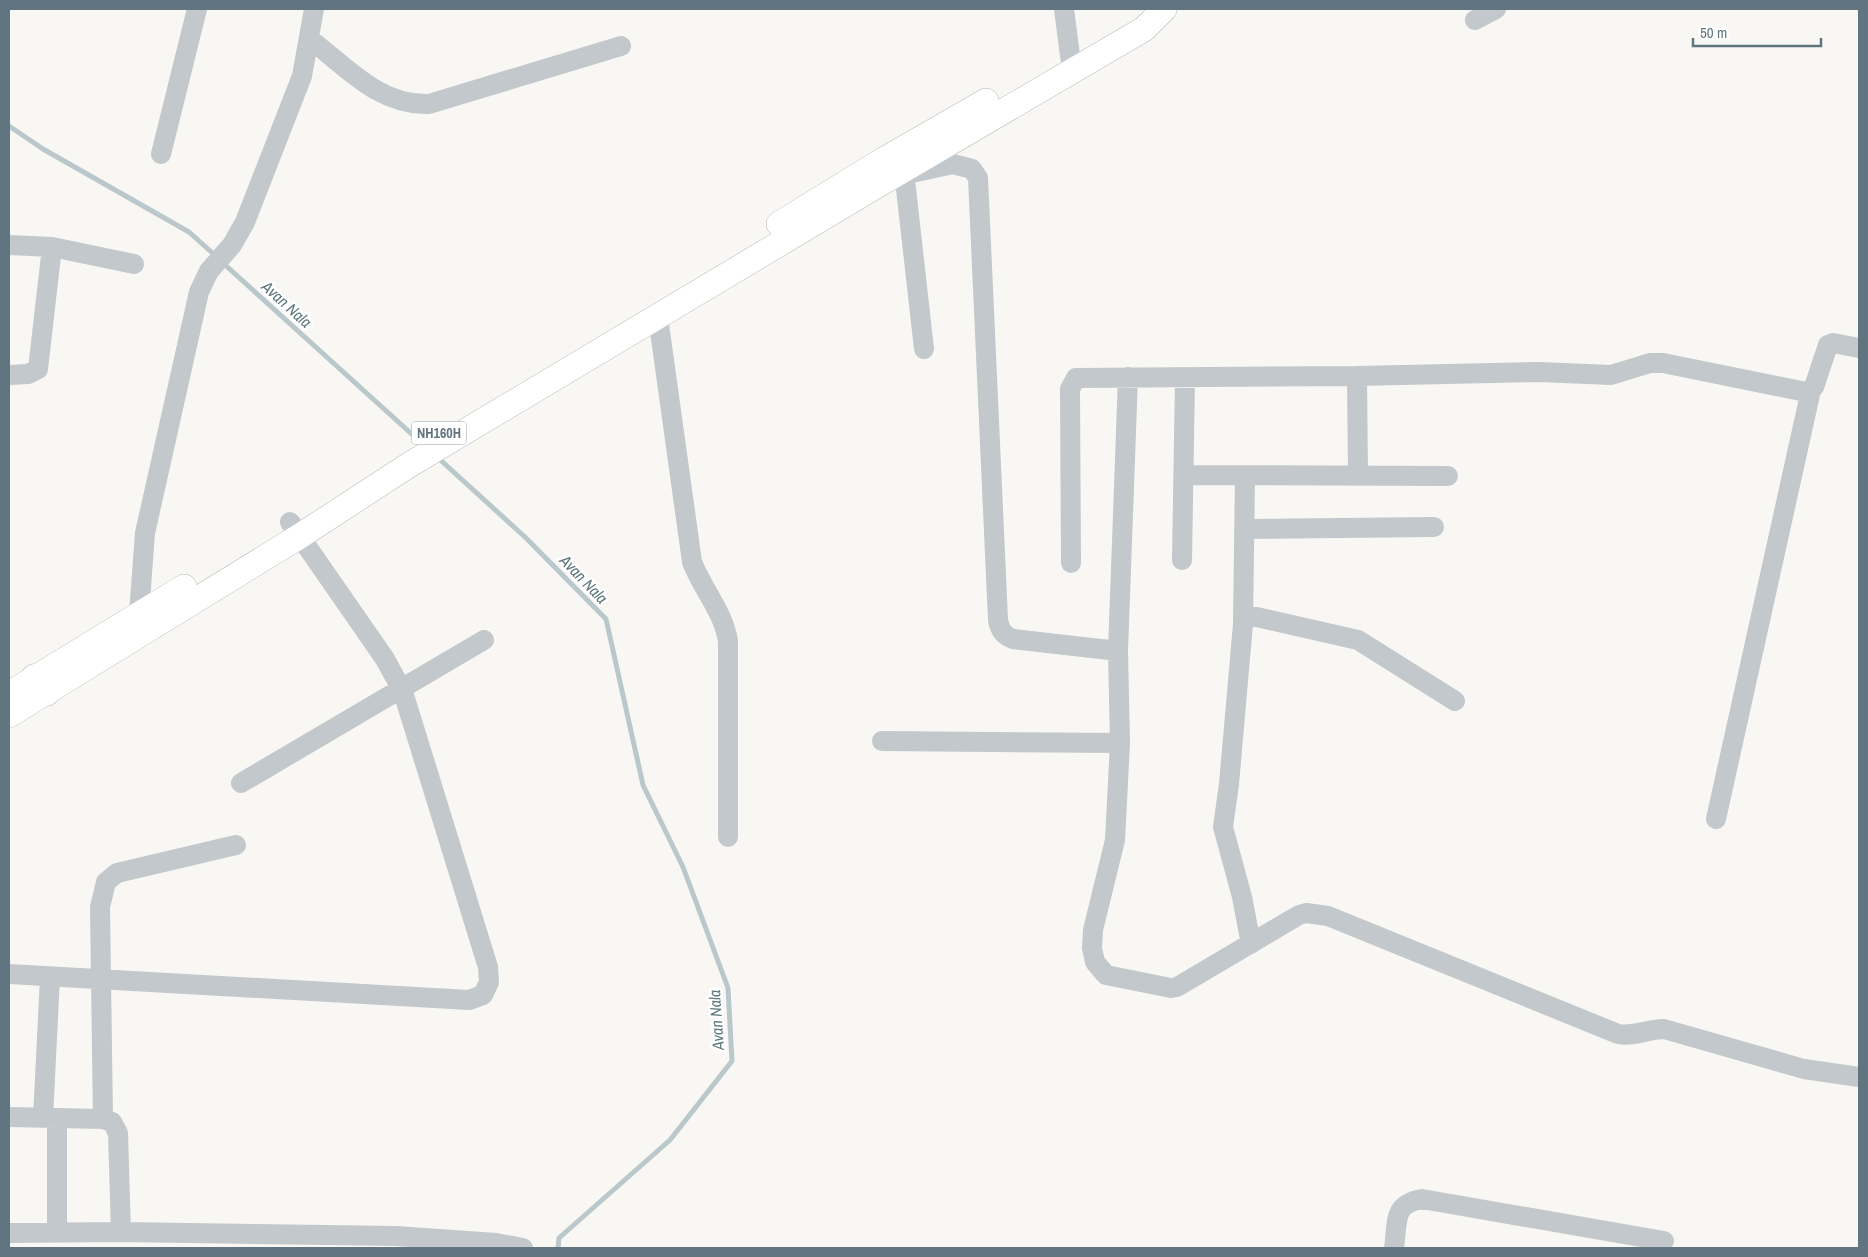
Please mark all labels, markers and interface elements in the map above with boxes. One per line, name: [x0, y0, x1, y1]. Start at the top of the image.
scale bar: [1693, 15, 1820, 47]
text: 50 m: [1700, 22, 1727, 43]
water label: Avan Nala: [257, 275, 317, 332]
road number: NH160H: [412, 422, 466, 444]
water label: Avan Nala: [554, 549, 613, 608]
water label: Avan Nala: [703, 989, 729, 1052]

